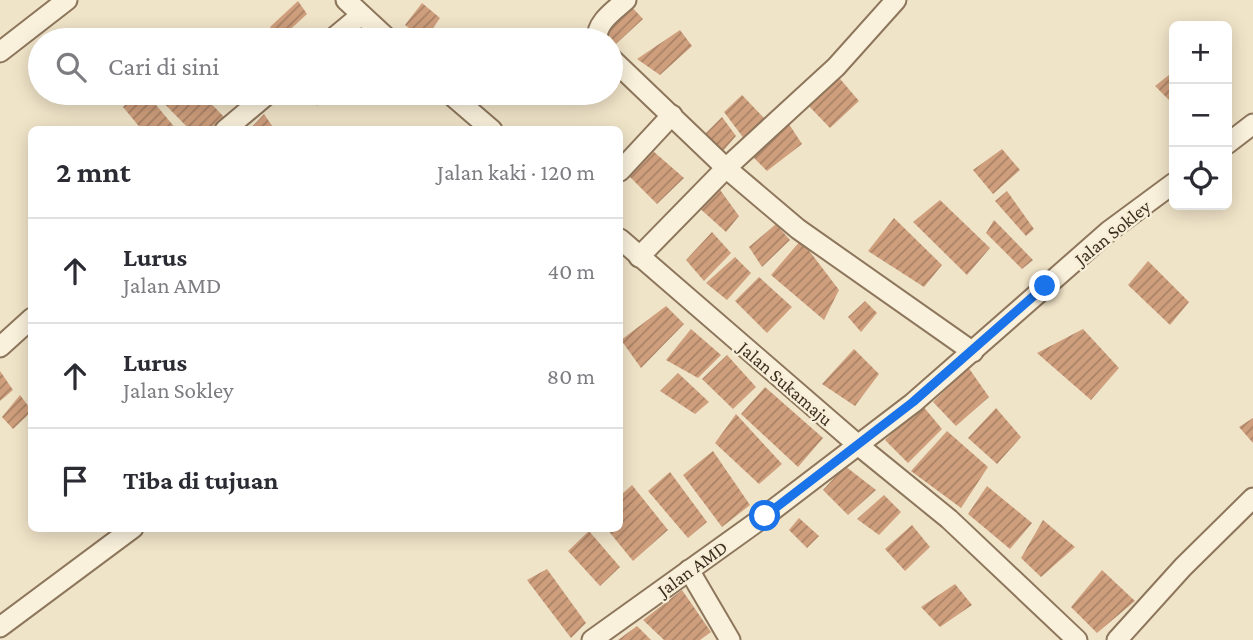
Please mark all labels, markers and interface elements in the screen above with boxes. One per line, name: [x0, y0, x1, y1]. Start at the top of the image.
map controls: [1169, 21, 1232, 210]
button: +: [1169, 21, 1232, 84]
search box: [28, 28, 623, 105]
icon: search: [52, 48, 90, 86]
text: Cari di sini: [108, 52, 219, 81]
button: −: [1169, 84, 1232, 147]
button: locate: [1169, 147, 1232, 210]
text: 2 mnt: [56, 155, 131, 188]
text: Jalan kaki · 120 m: [437, 159, 595, 185]
street label: Jalan Sokley: [1069, 195, 1155, 271]
text: Lurus: [123, 243, 187, 272]
icon: ahead: [56, 252, 94, 290]
text: 40 m: [547, 258, 595, 284]
route end: [1029, 270, 1060, 301]
text: Jalan AMD: [123, 272, 221, 298]
street label: Jalan Sukamaju: [732, 336, 837, 431]
text: Lurus: [123, 348, 187, 377]
icon: ahead: [56, 357, 94, 395]
text: 80 m: [547, 363, 595, 389]
text: Jalan Sokley: [123, 377, 234, 403]
icon: arrive: [56, 462, 94, 500]
text: Tiba di tujuan: [123, 466, 278, 495]
route start: [749, 500, 780, 531]
street label: Jalan AMD: [652, 536, 731, 602]

